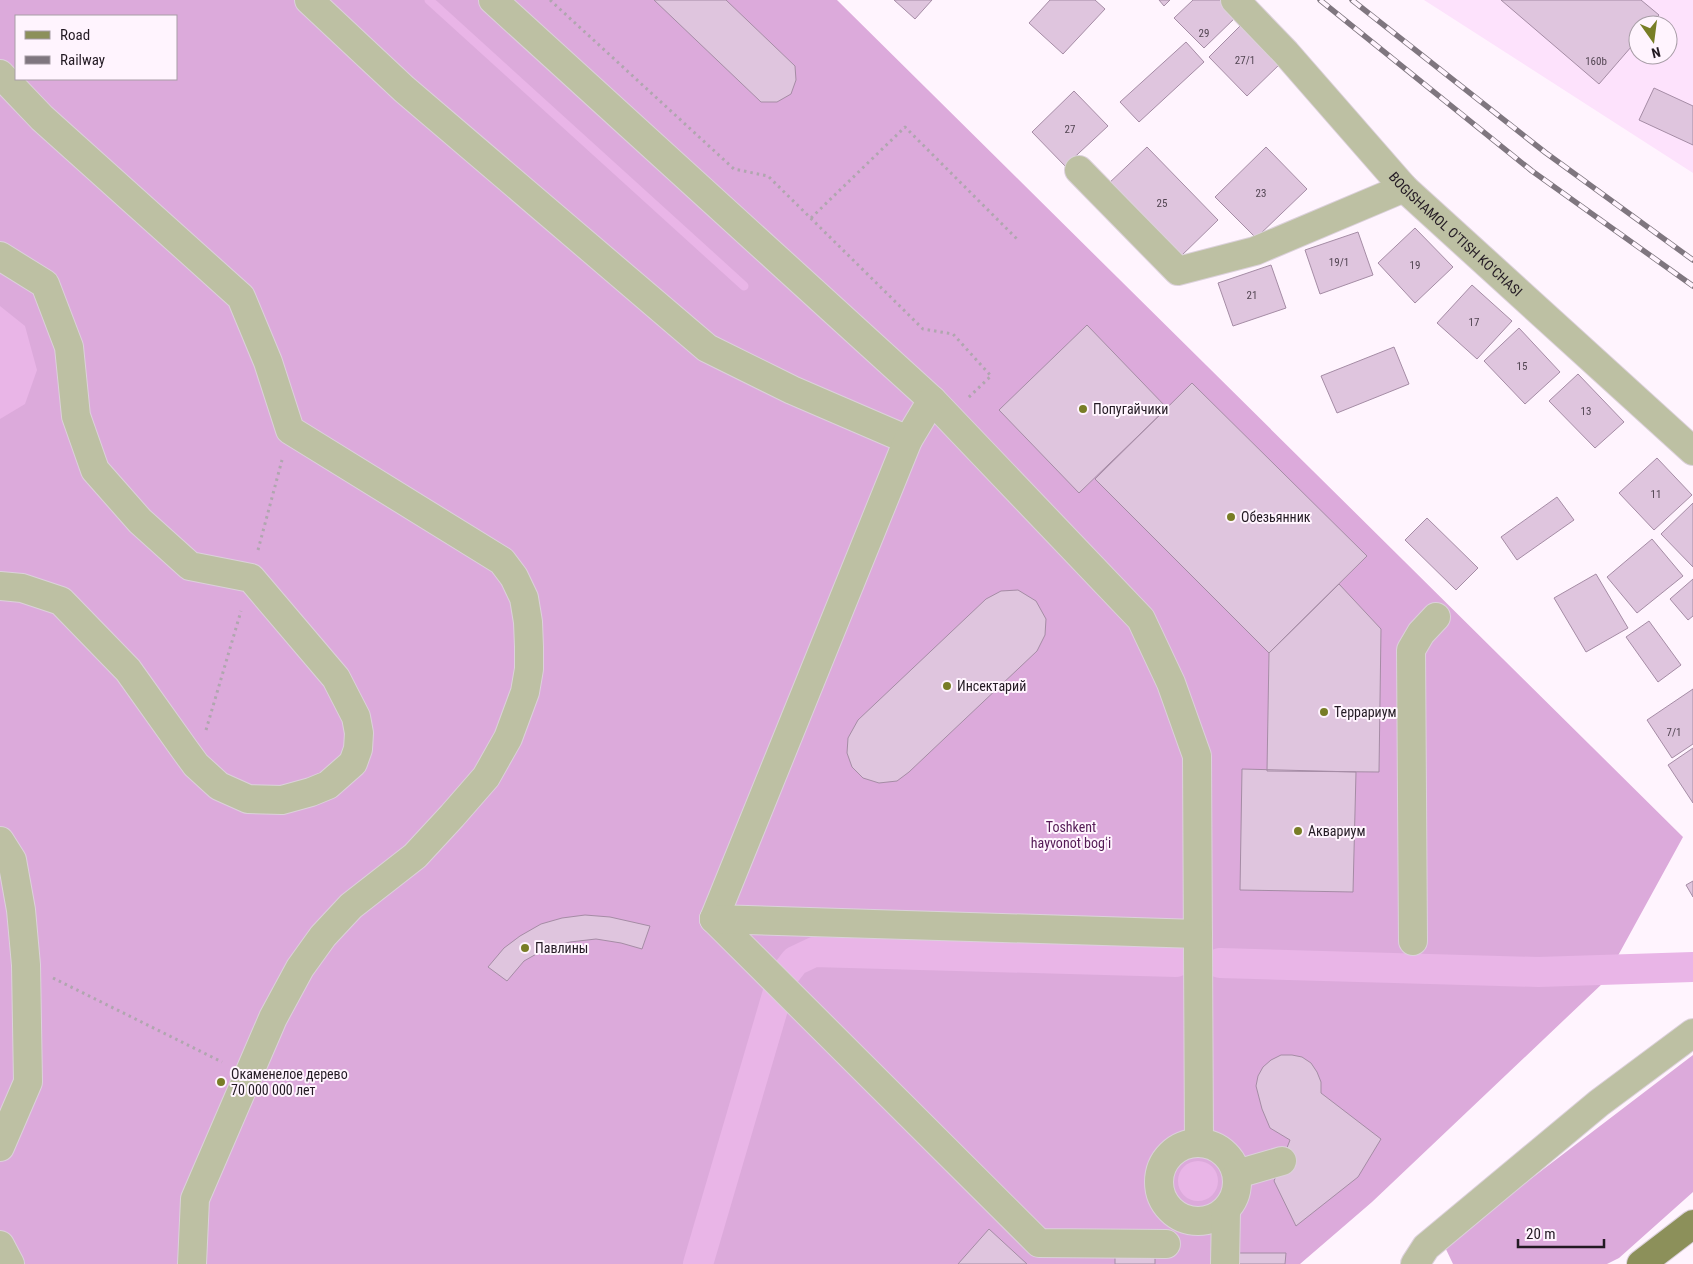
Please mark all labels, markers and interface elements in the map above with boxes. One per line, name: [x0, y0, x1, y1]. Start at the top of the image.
legend: [15, 15, 178, 80]
north arrow: [1628, 15, 1678, 65]
text: Road: [60, 26, 90, 44]
house number: 29: [1199, 27, 1209, 40]
text: N: [1650, 44, 1662, 61]
text: Railway: [60, 51, 105, 69]
house number: 27/1: [1235, 54, 1255, 67]
house number: 160b: [1585, 55, 1607, 68]
house number: 27: [1065, 123, 1075, 136]
street label: BOGISHAMOL O'TISH KO'CHASI: [1386, 169, 1525, 300]
house number: 23: [1256, 187, 1266, 200]
house number: 25: [1157, 197, 1167, 210]
house number: 19/1: [1329, 256, 1349, 269]
house number: 19: [1410, 259, 1420, 272]
house number: 21: [1247, 289, 1257, 302]
house number: 17: [1469, 316, 1479, 329]
house number: 15: [1517, 360, 1527, 373]
place label: Попугайчики: [1093, 401, 1168, 417]
marker: Попугайчики: [1077, 403, 1089, 415]
house number: 13: [1581, 405, 1591, 418]
house number: 11: [1651, 488, 1661, 501]
place label: Обезьянник: [1241, 509, 1311, 525]
marker: Обезьянник: [1225, 511, 1237, 523]
place label: Инсектарий: [957, 678, 1026, 694]
marker: Инсектарий: [941, 680, 953, 692]
place label: Террариум: [1334, 704, 1397, 720]
marker: Террариум: [1318, 706, 1330, 718]
house number: 7/1: [1667, 726, 1681, 739]
park label: Toshkent hayvonot bogʻi: [1031, 819, 1111, 851]
place label: Аквариум: [1308, 823, 1365, 839]
marker: Аквариум: [1292, 825, 1304, 837]
place label: Павлины: [535, 940, 588, 956]
marker: Павлины: [519, 942, 531, 954]
place label: Окаменелое дерево 70 000 000 лет: [231, 1066, 348, 1098]
marker: Окаменелое дерево 70 000 000 лет: [215, 1076, 227, 1088]
scale bar: [1518, 1216, 1604, 1248]
text: 20 m: [1526, 1225, 1556, 1243]

